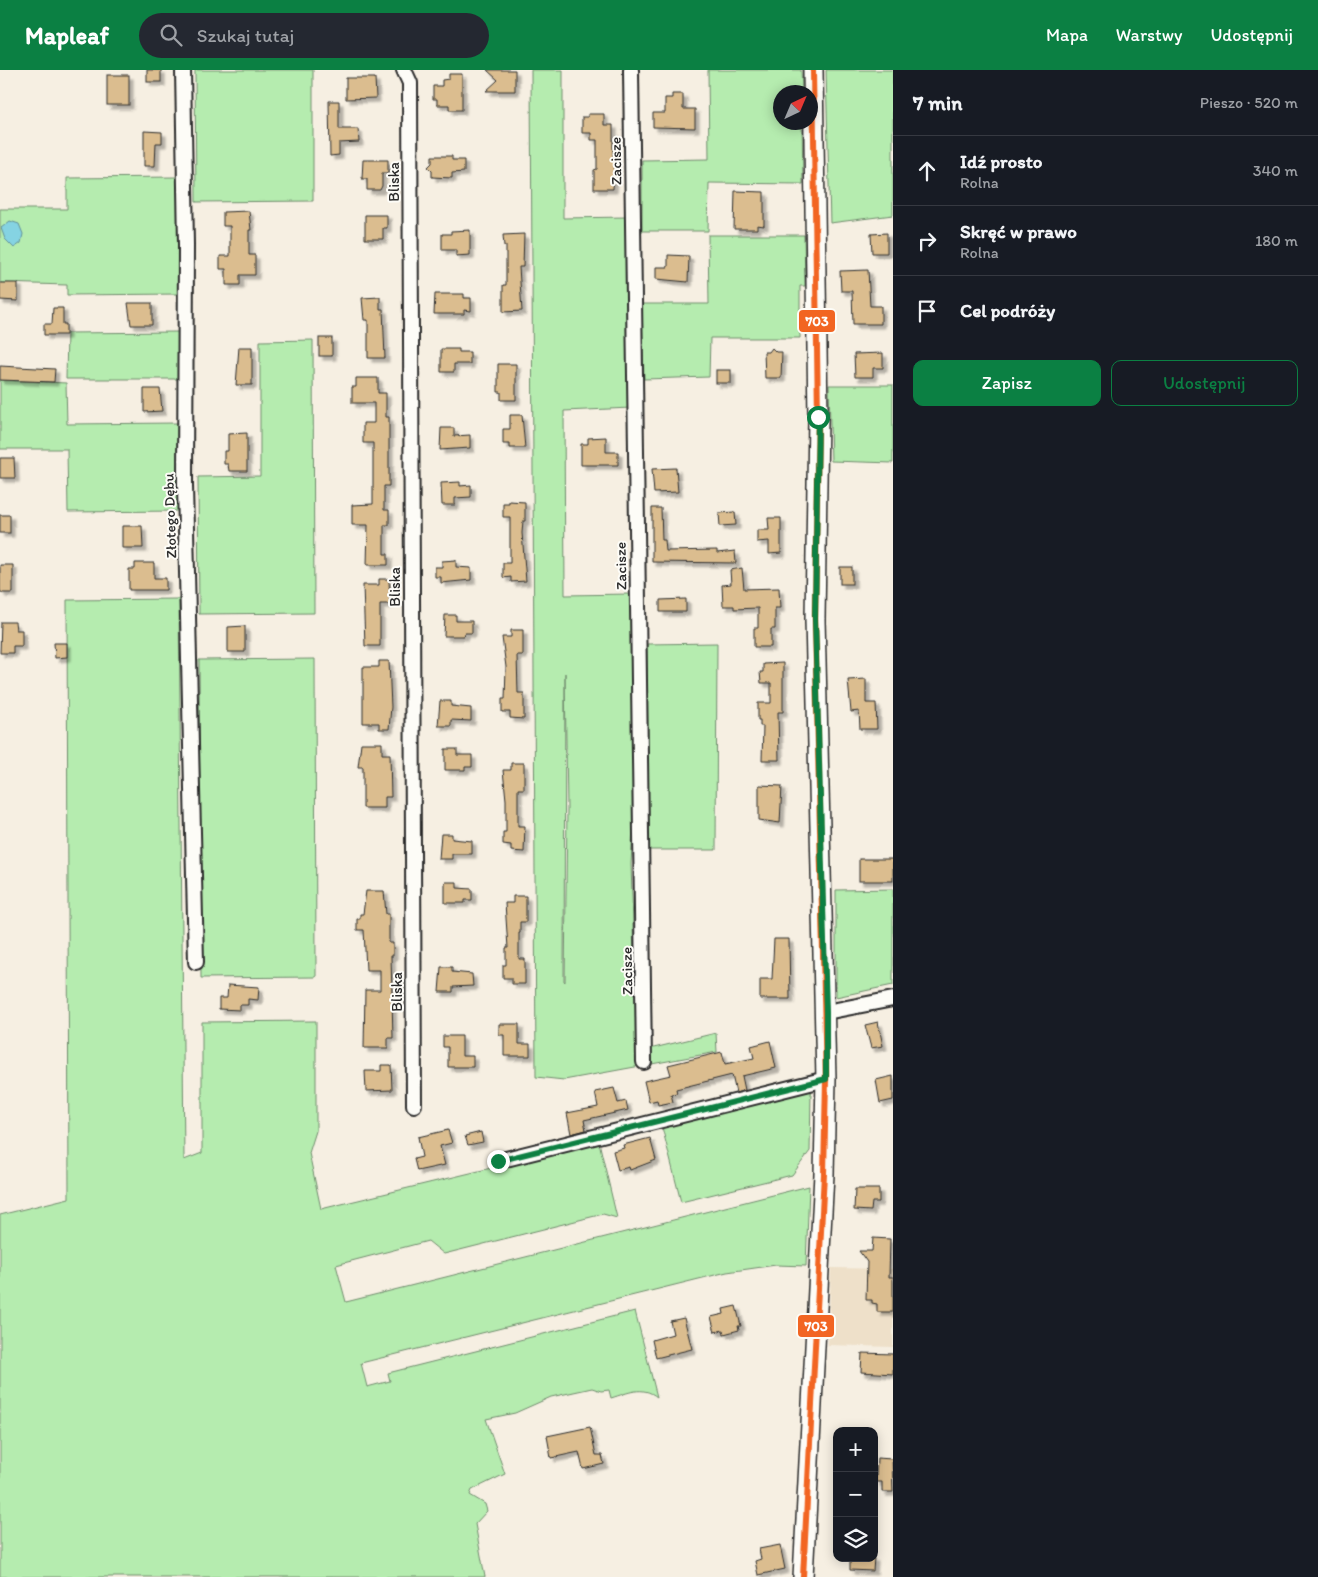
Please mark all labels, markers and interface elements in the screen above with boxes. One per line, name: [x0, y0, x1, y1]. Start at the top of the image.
search box: [139, 13, 489, 58]
text: Mapleaf: [25, 21, 109, 50]
icon: search: [157, 21, 185, 49]
text: Szukaj tutaj: [197, 24, 294, 47]
text: Mapa: [1046, 24, 1088, 46]
text: Warstwy: [1116, 24, 1183, 46]
text: Udostępnij: [1211, 24, 1293, 46]
north arrow: [773, 85, 818, 130]
text: 7 min: [913, 90, 962, 115]
text: Pieszo · 520 m: [1200, 93, 1298, 112]
street label: Zacisze: [607, 137, 625, 185]
text: Idź prosto: [960, 150, 1043, 173]
icon: ahead: [913, 157, 941, 185]
text: 340 m: [1253, 161, 1298, 180]
street label: Bliska: [385, 162, 403, 202]
text: Rolna: [960, 173, 999, 192]
text: Skręć w prawo: [960, 220, 1077, 243]
icon: right: [913, 227, 941, 255]
text: 180 m: [1255, 231, 1298, 250]
text: Rolna: [960, 243, 999, 262]
icon: arrive: [913, 297, 941, 325]
text: Cel podróży: [960, 299, 1055, 322]
line badge: 703: [798, 309, 836, 333]
text: 703: [804, 313, 829, 330]
button: Zapisz: [913, 360, 1101, 406]
button: Udostępnij: [1111, 360, 1298, 406]
route start: [807, 406, 830, 429]
street label: Złotego Dębu: [160, 473, 180, 559]
street label: Zacisze: [612, 542, 630, 590]
street label: Bliska: [386, 567, 404, 607]
street label: Zacisze: [618, 947, 636, 995]
street label: Bliska: [388, 972, 406, 1012]
route end: [487, 1150, 510, 1173]
line badge: 703: [797, 1314, 835, 1338]
text: 703: [803, 1318, 828, 1335]
map controls: [833, 1427, 878, 1562]
button: +: [833, 1427, 878, 1472]
button: −: [833, 1472, 878, 1517]
button: layers: [833, 1517, 878, 1562]

